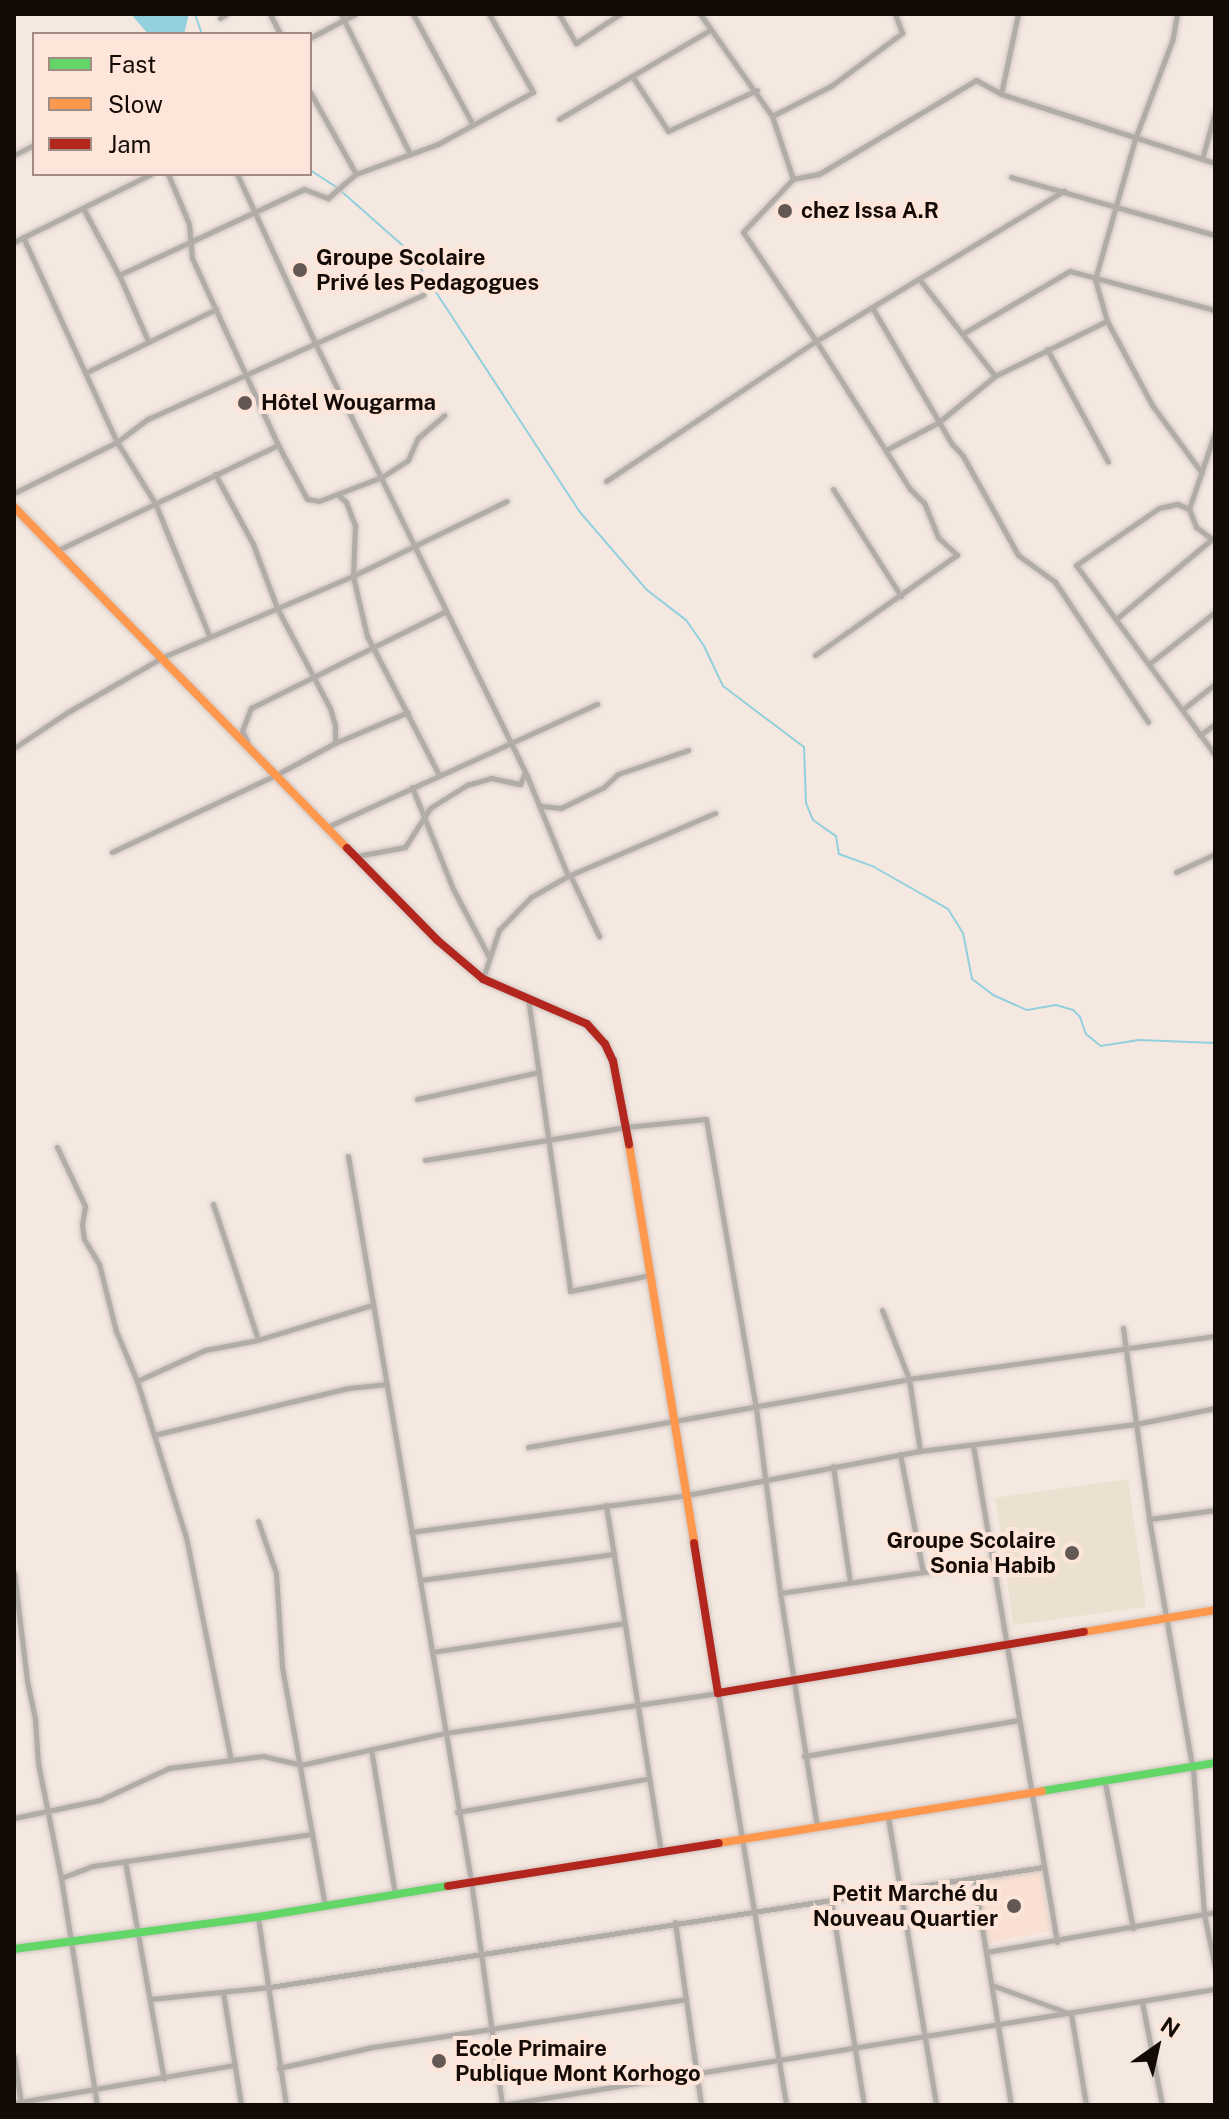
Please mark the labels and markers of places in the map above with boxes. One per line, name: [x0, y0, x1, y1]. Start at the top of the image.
place label: chez Issa A.R: [801, 198, 939, 224]
marker: chez Issa A.R: [776, 202, 794, 220]
place label: Groupe Scolaire Privé les Pedagogues: [316, 244, 539, 296]
marker: Groupe Scolaire Privé les Pedagogues: [291, 261, 309, 279]
place label: Hôtel Wougarma: [261, 390, 436, 416]
marker: Hôtel Wougarma: [236, 394, 254, 412]
place label: Groupe Scolaire Sonia Habib: [887, 1527, 1056, 1578]
marker: Groupe Scolaire Sonia Habib: [1063, 1544, 1081, 1562]
place label: Petit Marché du Nouveau Quartier: [813, 1880, 998, 1932]
marker: Petit Marché du Nouveau Quartier: [1005, 1897, 1023, 1915]
place label: Ecole Primaire Publique Mont Korhogo: [455, 2035, 701, 2086]
marker: Ecole Primaire Publique Mont Korhogo: [430, 2052, 448, 2070]

